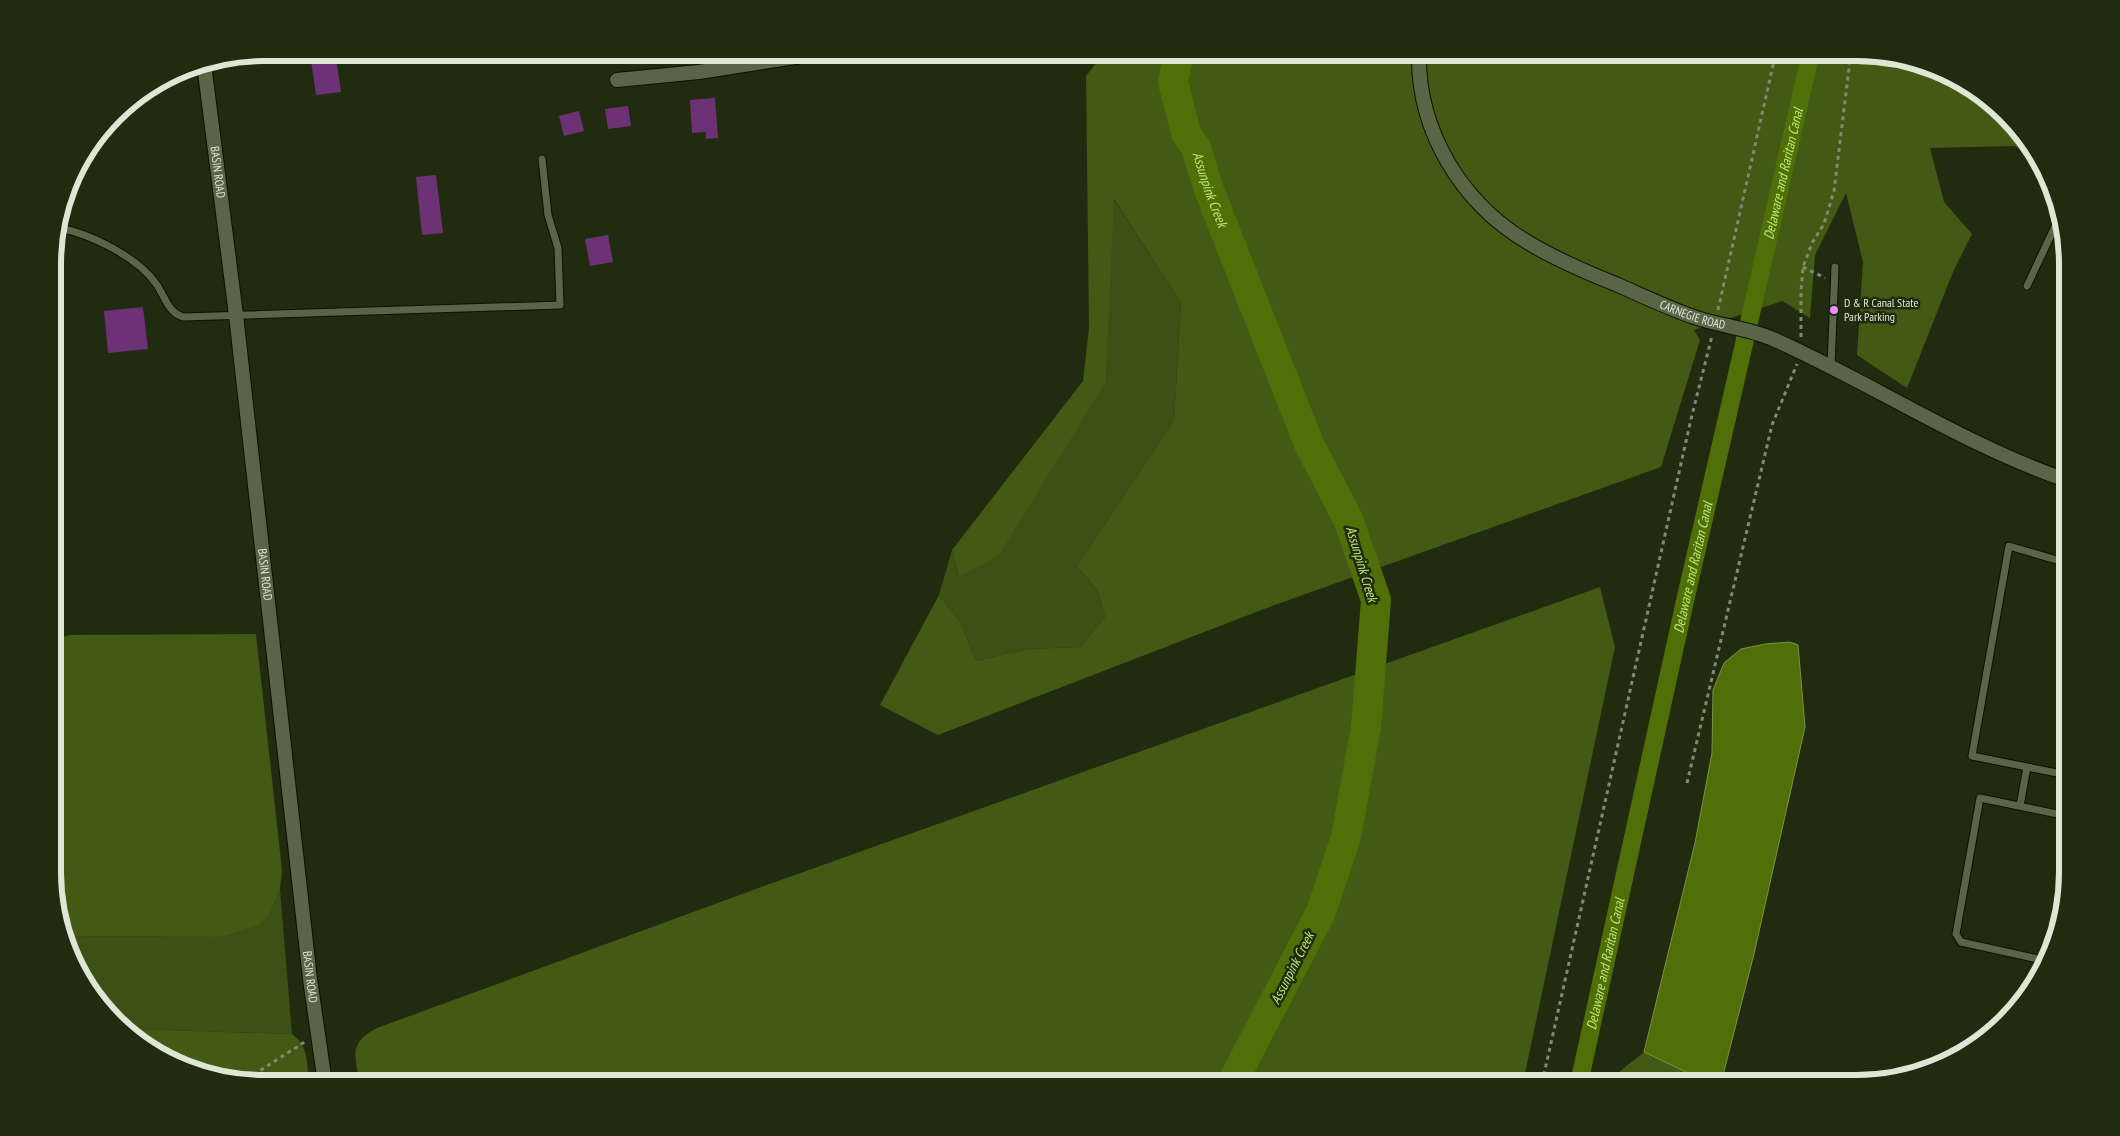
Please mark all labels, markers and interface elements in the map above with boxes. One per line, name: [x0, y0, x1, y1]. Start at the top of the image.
water label: Delaware and Raritan Canal: [1759, 105, 1807, 241]
street label: BASIN ROAD: [208, 145, 229, 199]
water label: Assunpink Creek: [1189, 150, 1232, 231]
place label: D & R Canal State Park Parking: [1844, 295, 1919, 324]
street label: CARNEGIE ROAD: [1657, 296, 1727, 332]
marker: D & R Canal State Park Parking: [1828, 304, 1840, 316]
water label: Delaware and Raritan Canal: [1669, 498, 1717, 635]
water label: Assunpink Creek: [1342, 524, 1383, 606]
street label: BASIN ROAD: [255, 548, 276, 601]
water label: Delaware and Raritan Canal: [1582, 895, 1629, 1031]
water label: Assunpink Creek: [1266, 928, 1319, 1007]
street label: BASIN ROAD: [300, 950, 321, 1004]

